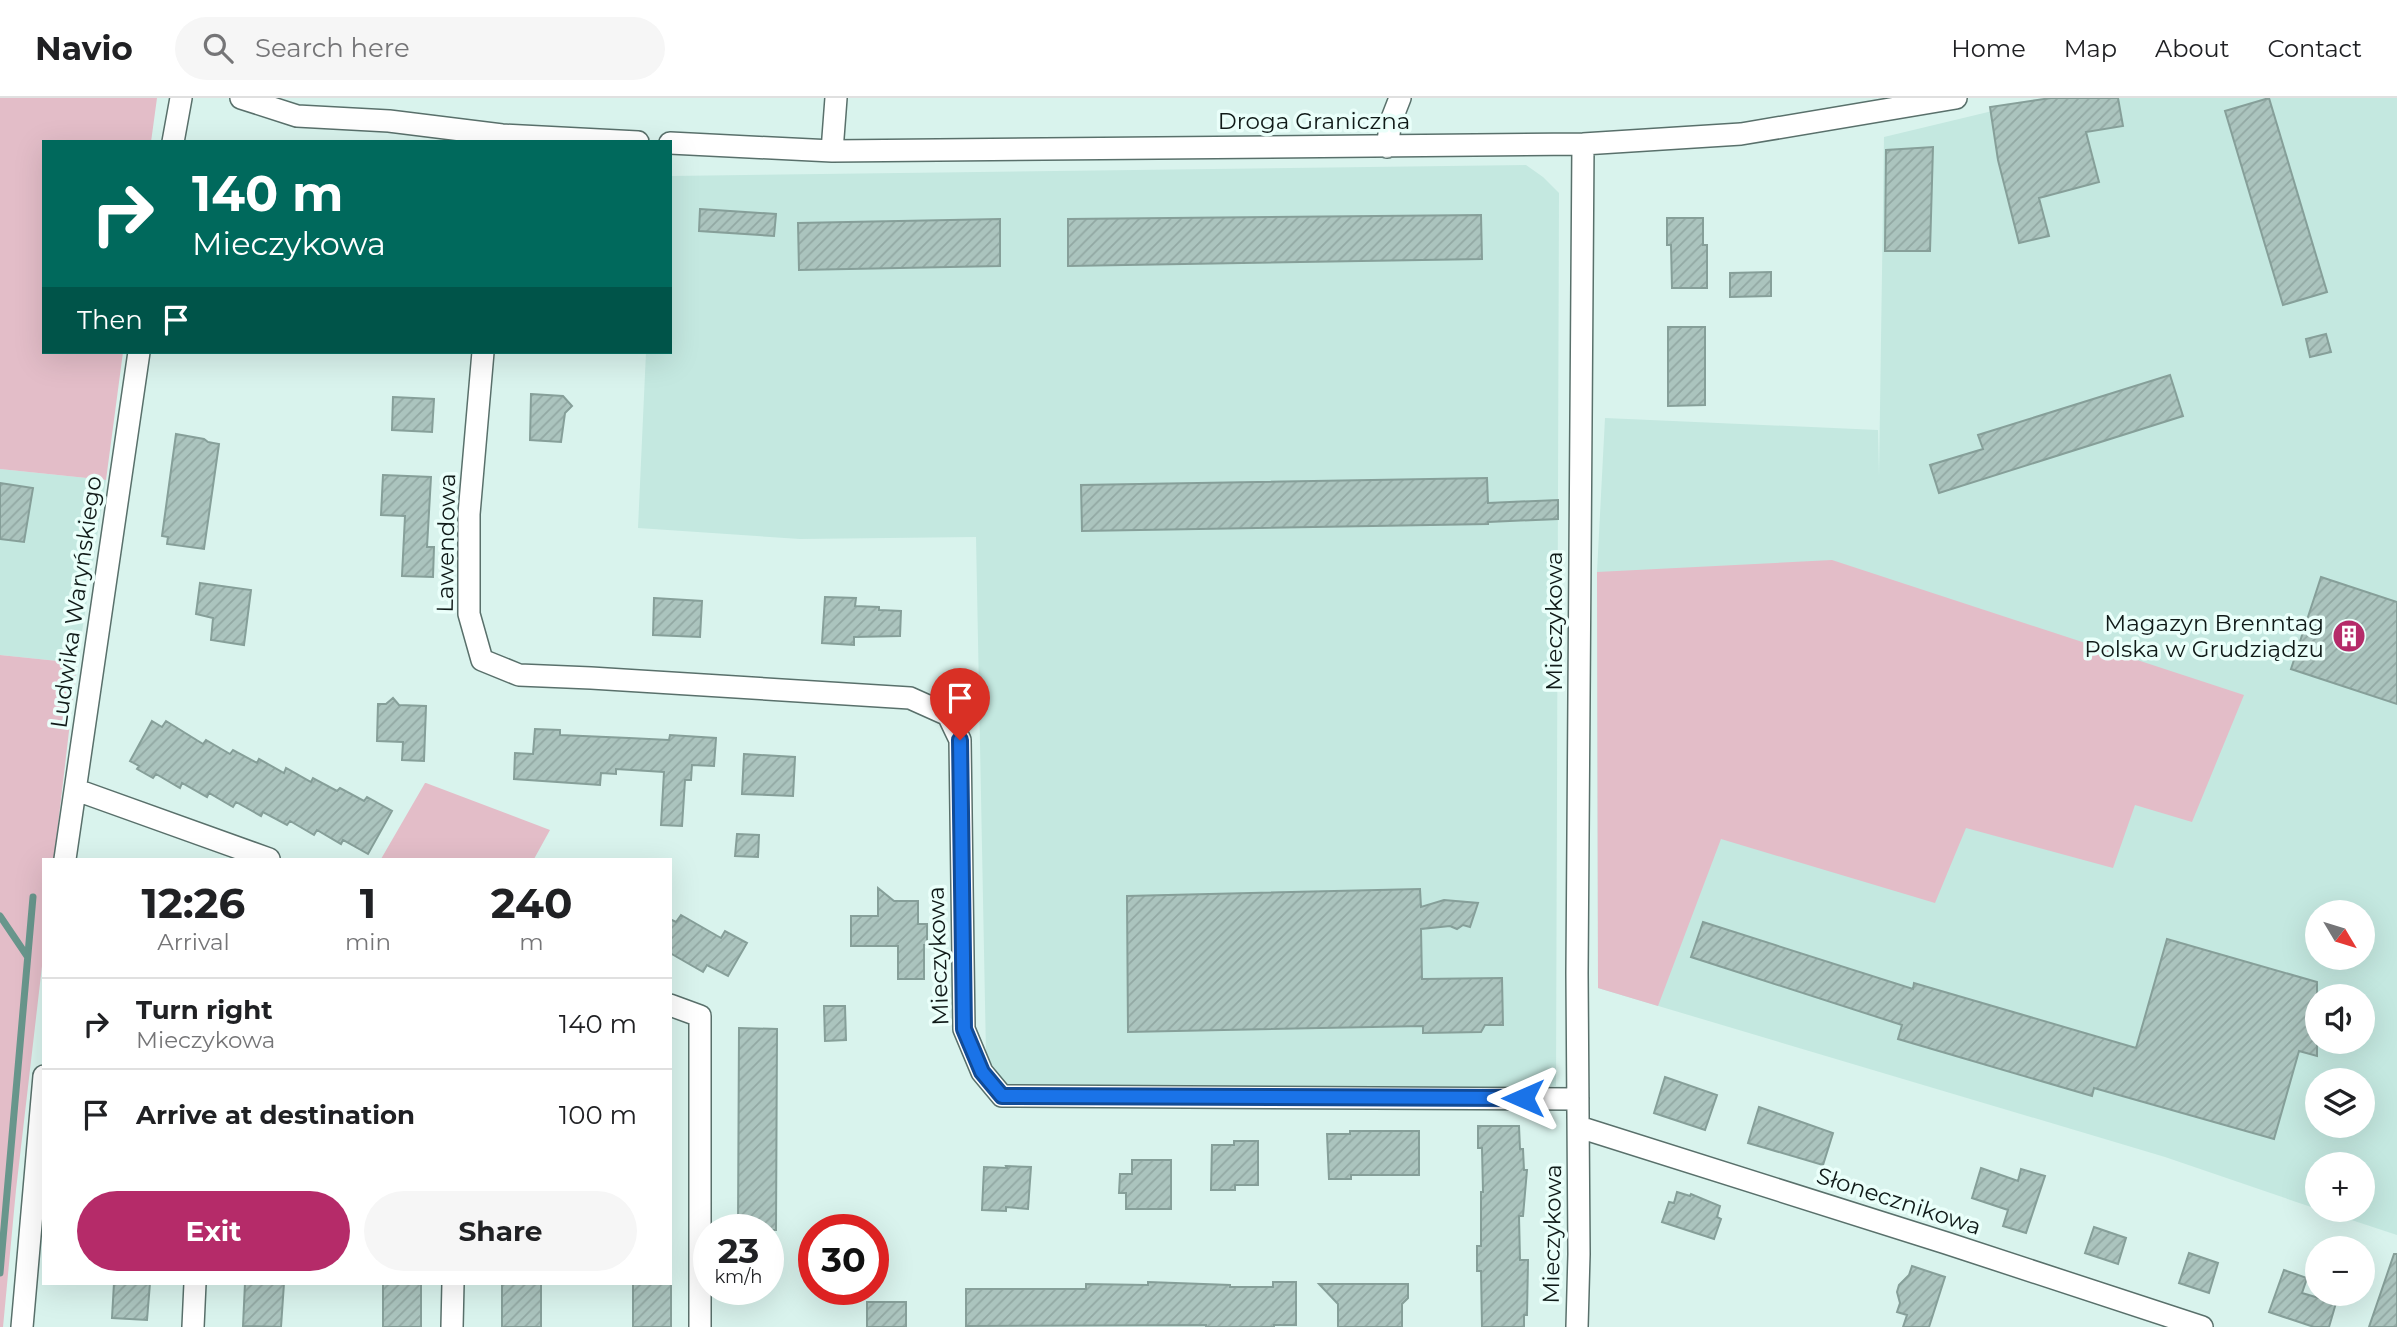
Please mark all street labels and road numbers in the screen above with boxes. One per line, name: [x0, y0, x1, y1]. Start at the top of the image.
street label: Droga Graniczna: [1218, 107, 1410, 135]
street label: Lawendowa: [431, 473, 461, 613]
street label: Ludwika Waryńskiego: [44, 474, 108, 730]
street label: Mieczykowa: [1540, 551, 1568, 691]
street label: Mieczykowa: [922, 886, 954, 1026]
street label: Słonecznikowa: [1813, 1161, 1985, 1241]
street label: Mieczykowa: [1537, 1164, 1567, 1304]

